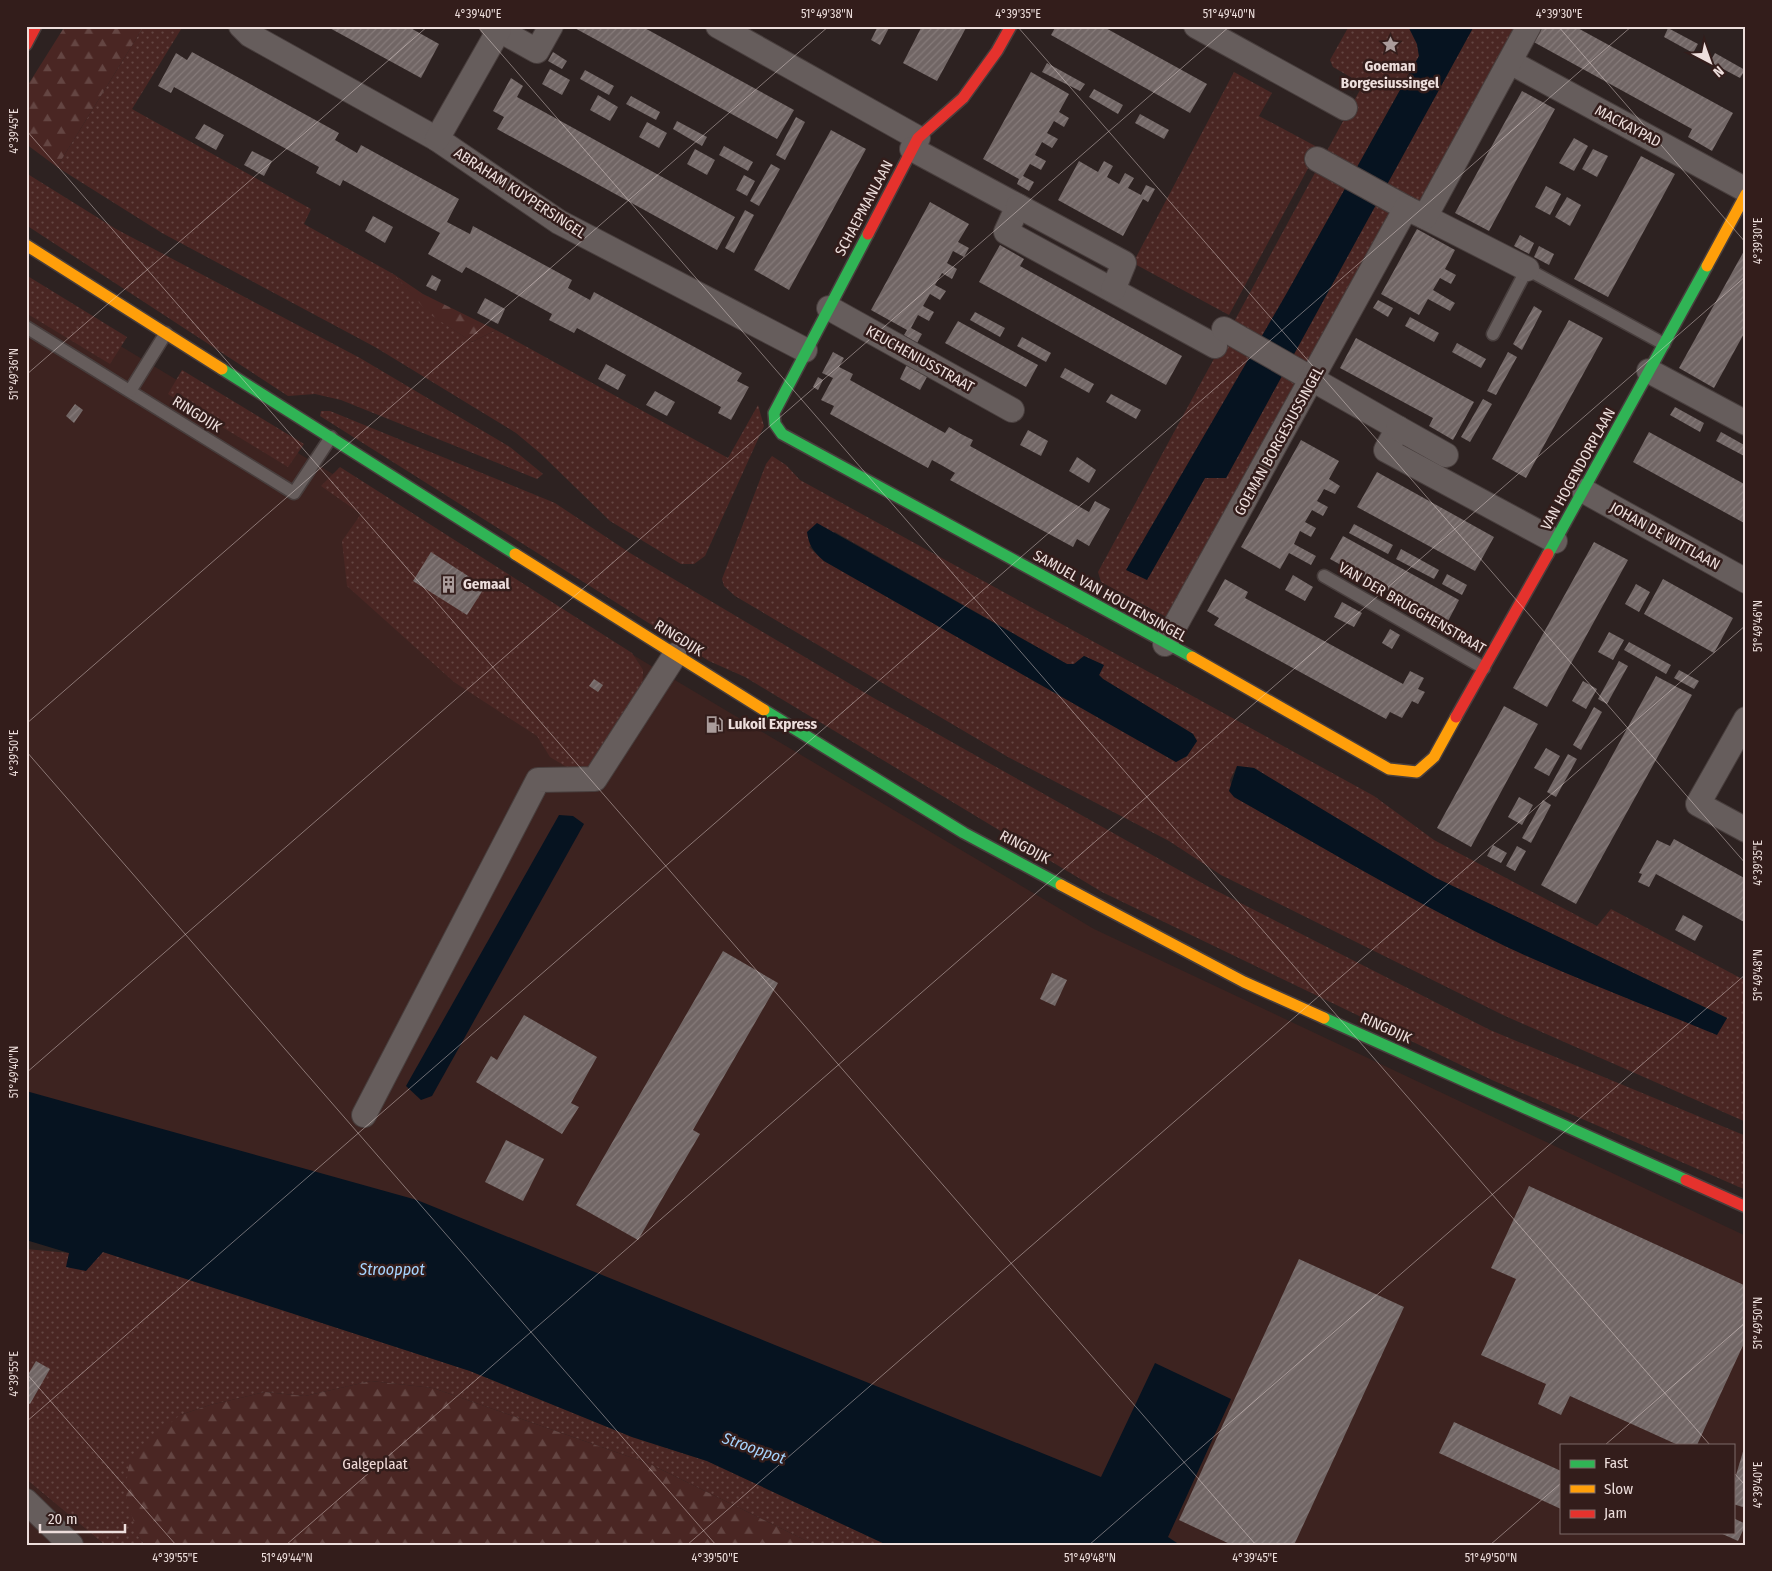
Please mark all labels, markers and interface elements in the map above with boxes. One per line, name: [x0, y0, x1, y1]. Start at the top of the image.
text: 4°39'40"E: [455, 7, 502, 21]
text: 51°49'38"N: [801, 7, 853, 21]
text: 4°39'35"E: [995, 7, 1041, 21]
text: 51°49'40"N: [1203, 7, 1255, 21]
text: 4°39'30"E: [1536, 7, 1583, 21]
place icon: Goeman Borgesiussingel: [1380, 35, 1400, 55]
north arrow: [1684, 38, 1734, 88]
place label: Goeman Borgesiussingel: [1341, 57, 1440, 92]
text: N: [1709, 62, 1727, 81]
street label: MACKAYPAD: [1592, 101, 1664, 151]
text: 4°39'45"E: [7, 108, 21, 154]
street label: ABRAHAM KUYPERSINGEL: [451, 144, 589, 242]
street label: SCHAEPMANLAAN: [831, 157, 897, 259]
text: 4°39'30"E: [1751, 217, 1765, 264]
street label: KEUCHENIUSSTRAAT: [863, 322, 977, 396]
text: 51°49'36"N: [7, 348, 21, 400]
street label: GOEMAN BORGESIUSSINGEL: [1231, 363, 1328, 519]
street label: RINGDIJK: [169, 392, 225, 436]
street label: VAN HOGENDORPLAAN: [1537, 405, 1619, 533]
street label: JOHAN DE WITTLAAN: [1607, 498, 1723, 574]
street label: SAMUEL VAN HOUTENSINGEL: [1030, 546, 1190, 646]
street label: VAN DER BRUGGHENSTRAAT: [1335, 558, 1489, 658]
building icon: Gemaal: [439, 574, 459, 594]
place label: Gemaal: [463, 575, 511, 593]
text: 51°49'46"N: [1751, 600, 1765, 652]
street label: RINGDIJK: [651, 616, 707, 660]
fuel station icon: Lukoil Express: [704, 714, 724, 734]
place label: Lukoil Express: [728, 715, 818, 733]
text: 4°39'50"E: [7, 729, 21, 776]
street label: RINGDIJK: [997, 826, 1053, 868]
text: 4°39'35"E: [1751, 840, 1765, 886]
text: 51°49'48"N: [1751, 949, 1765, 1001]
street label: RINGDIJK: [1357, 1009, 1415, 1047]
text: 51°49'40"N: [7, 1046, 21, 1098]
water label: Strooppot: [358, 1260, 425, 1279]
text: 51°49'50"N: [1751, 1297, 1765, 1349]
text: 4°39'55"E: [7, 1351, 21, 1397]
water label: Strooppot: [719, 1428, 789, 1468]
legend: [1560, 1444, 1734, 1534]
text: Fast: [1604, 1454, 1628, 1472]
park label: Galgeplaat: [342, 1455, 408, 1473]
text: 4°39'40"E: [1751, 1461, 1765, 1508]
text: Slow: [1604, 1480, 1633, 1498]
scale bar: [40, 1501, 125, 1533]
text: Jam: [1604, 1504, 1627, 1522]
text: 20 m: [48, 1510, 78, 1528]
text: 4°39'55"E: [152, 1551, 198, 1565]
text: 51°49'44"N: [261, 1551, 313, 1565]
text: 4°39'50"E: [692, 1551, 739, 1565]
text: 51°49'48"N: [1064, 1551, 1116, 1565]
text: 4°39'45"E: [1232, 1551, 1278, 1565]
text: 51°49'50"N: [1465, 1551, 1517, 1565]

